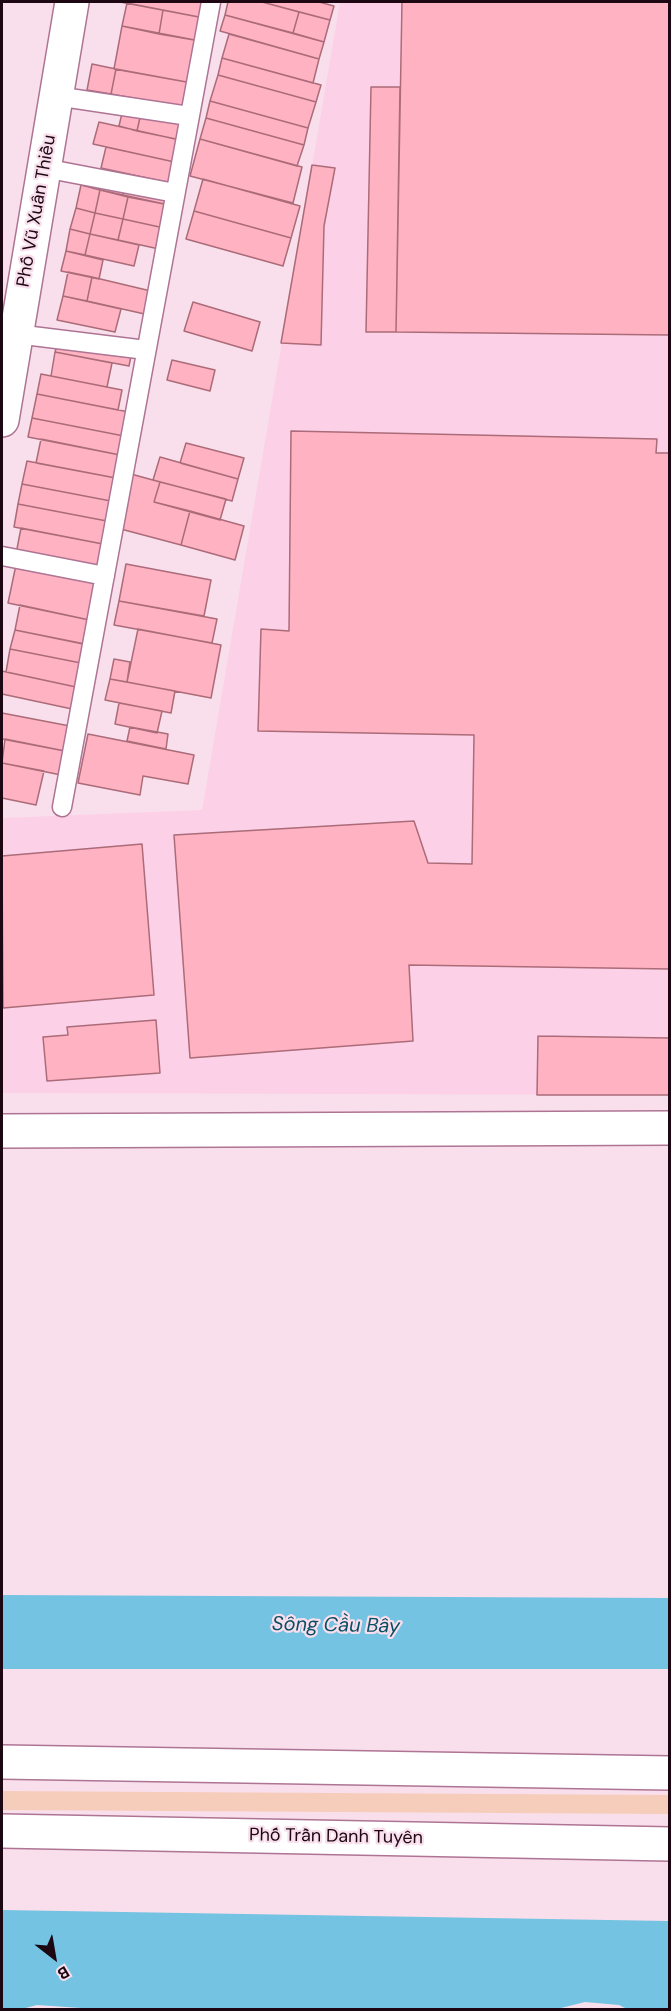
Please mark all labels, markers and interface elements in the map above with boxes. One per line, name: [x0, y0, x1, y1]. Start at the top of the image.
street label: Phố Vũ Xuân Thiều: [13, 133, 61, 289]
water label: Sông Cầu Bây: [272, 1613, 400, 1639]
street label: Phố Trần Danh Tuyên: [249, 1825, 423, 1849]
north arrow: [24, 1927, 84, 1987]
text: B: [54, 1961, 73, 1984]

